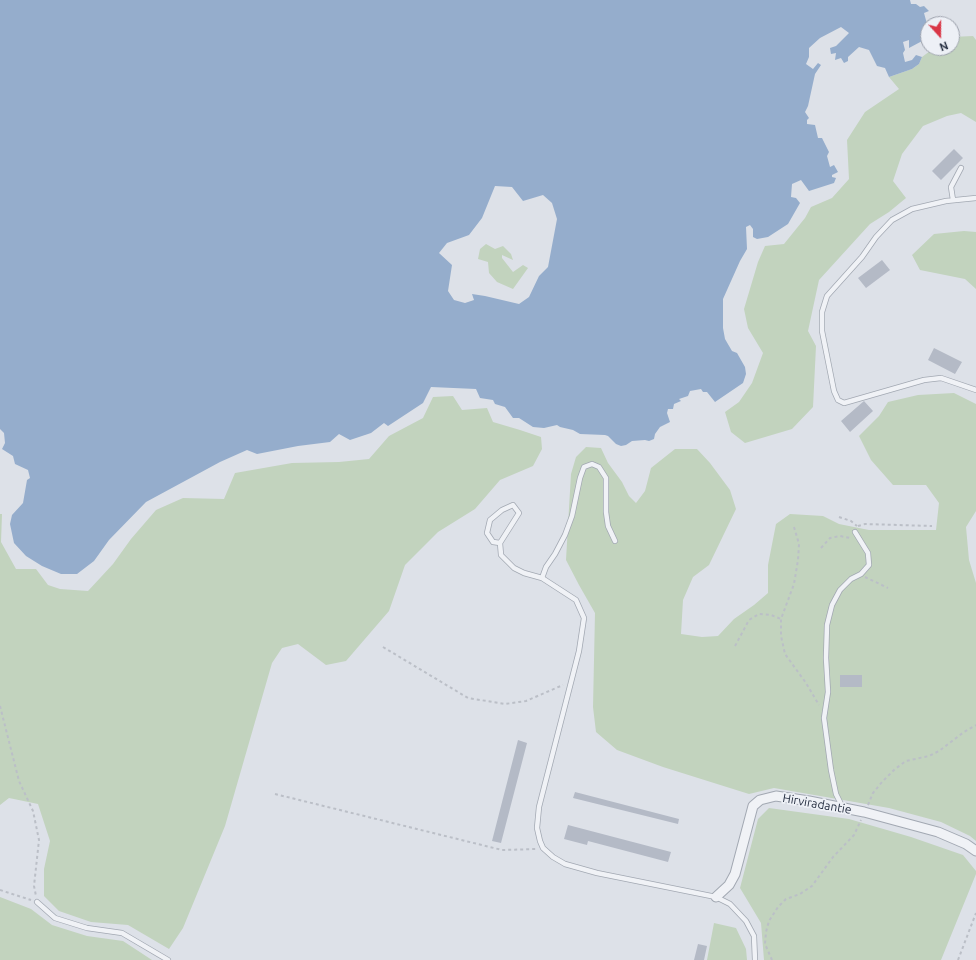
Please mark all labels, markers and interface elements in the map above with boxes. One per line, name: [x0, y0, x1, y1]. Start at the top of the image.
north arrow: [920, 16, 960, 56]
text: N: [938, 39, 950, 53]
street label: Hirviradantie: [781, 791, 853, 817]

